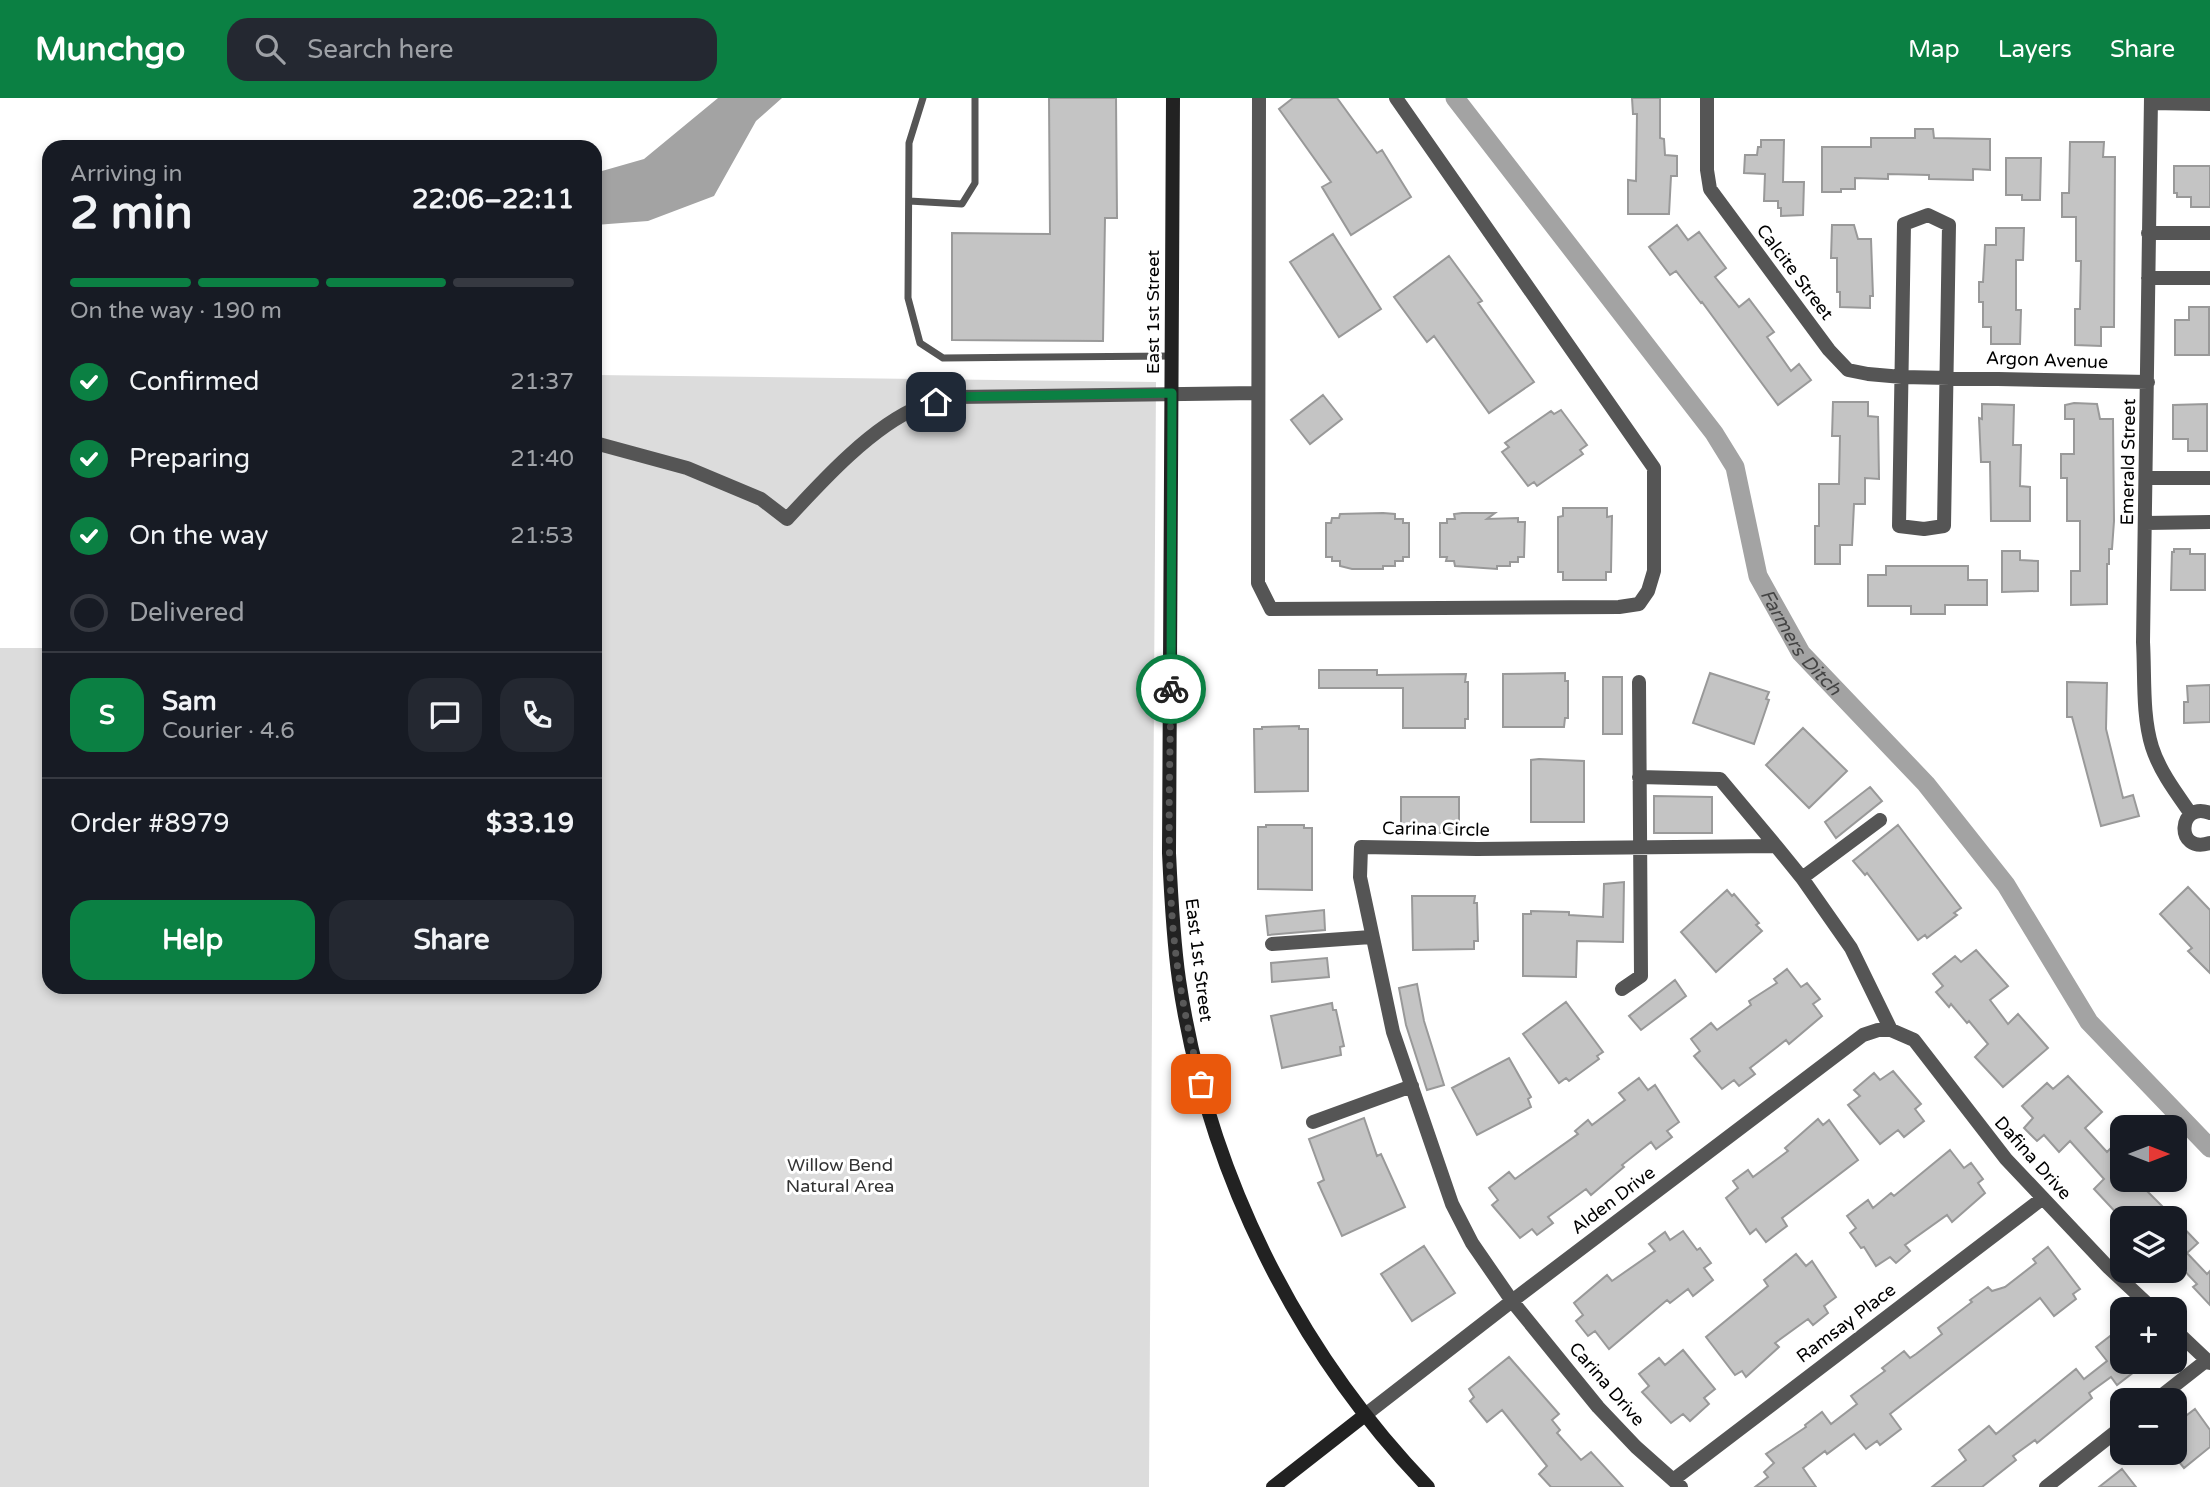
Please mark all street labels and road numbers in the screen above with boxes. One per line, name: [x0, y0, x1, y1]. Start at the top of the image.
street label: Calcite Street: [1752, 220, 1838, 324]
street label: East 1st Street: [1142, 250, 1164, 374]
street label: Argon Avenue: [1985, 347, 2109, 373]
street label: Emerald Street: [2116, 398, 2140, 526]
street label: Carina Circle: [1382, 817, 1490, 841]
street label: East 1st Street: [1180, 897, 1218, 1023]
street label: Dafina Drive: [1990, 1112, 2076, 1204]
street label: Alden Drive: [1567, 1161, 1659, 1239]
street label: Ramsay Place: [1792, 1278, 1900, 1368]
street label: Carina Drive: [1565, 1338, 1649, 1430]

